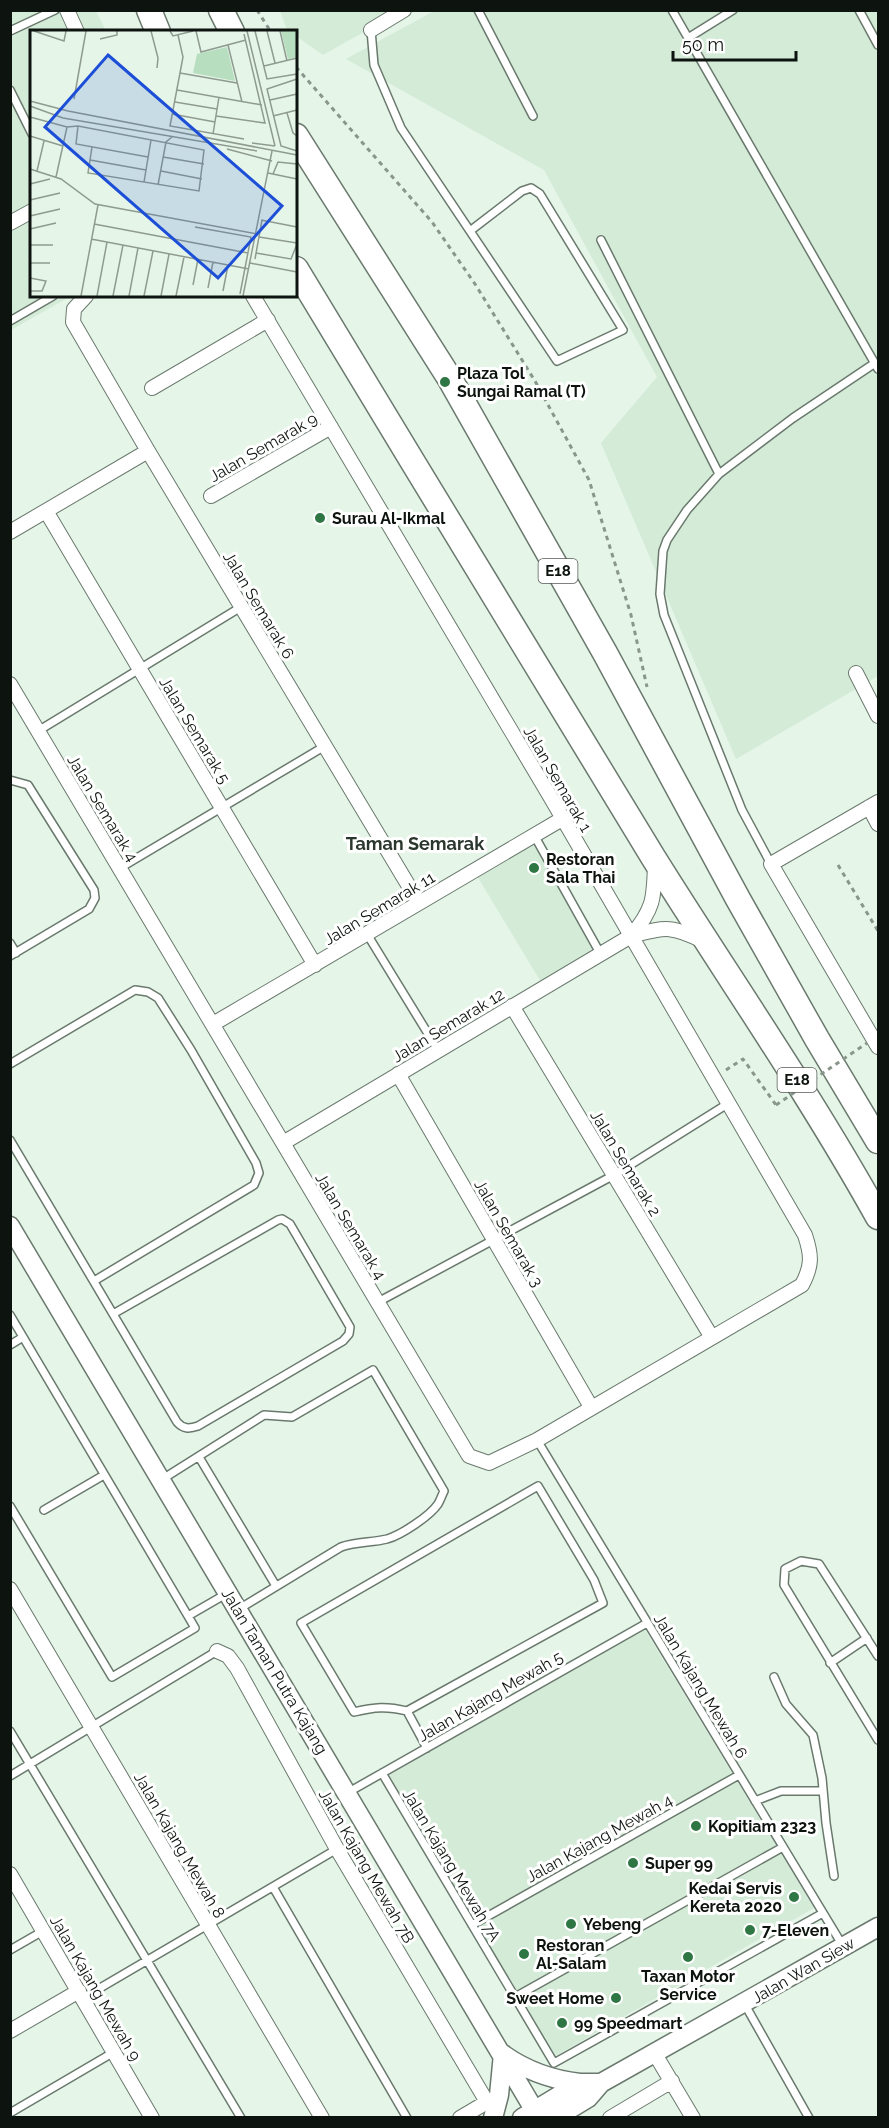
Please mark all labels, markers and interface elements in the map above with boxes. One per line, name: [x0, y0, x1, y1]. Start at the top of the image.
scale bar: [673, 24, 796, 62]
inset map: [30, 30, 297, 297]
text: 50 m: [682, 34, 724, 55]
place label: Plaza Tol Sungai Ramal (T): [457, 364, 586, 401]
marker: Plaza Tol Sungai Ramal (T): [438, 375, 452, 389]
street label: Jalan Semarak 9: [206, 409, 321, 486]
place label: Surau Al-Ikmal: [332, 509, 446, 528]
marker: Surau Al-Ikmal: [313, 511, 327, 525]
street label: Jalan Semarak 6: [219, 548, 298, 662]
road number: E18: [538, 559, 578, 583]
street label: Jalan Semarak 5: [155, 674, 234, 787]
street label: Jalan Semarak 1: [520, 723, 596, 836]
street label: Jalan Semarak 4: [63, 752, 142, 865]
district label: Taman Semarak: [346, 833, 485, 854]
place label: Restoran Sala Thai: [546, 850, 615, 887]
marker: Restoran Sala Thai: [527, 861, 541, 875]
street label: Jalan Semarak 11: [320, 868, 438, 949]
street label: Jalan Semarak 12: [389, 984, 508, 1066]
road number: E18: [778, 1068, 816, 1092]
street label: Jalan Semarak 2: [586, 1107, 665, 1220]
street label: Jalan Semarak 4: [311, 1170, 390, 1283]
street label: Jalan Semarak 3: [470, 1176, 547, 1290]
street label: Jalan Taman Putra Kajang: [218, 1585, 332, 1757]
street label: Jalan Kajang Mewah 6: [650, 1611, 751, 1762]
street label: Jalan Kajang Mewah 5: [414, 1647, 566, 1746]
street label: Jalan Kajang Mewah 8: [130, 1769, 229, 1921]
street label: Jalan Kajang Mewah 7B: [315, 1786, 418, 1947]
street label: Jalan Kajang Mewah 7A: [399, 1786, 505, 1945]
street label: Jalan Kajang Mewah 4: [523, 1790, 676, 1887]
place label: Kopitiam 2323: [708, 1817, 816, 1836]
marker: Kopitiam 2323: [689, 1819, 703, 1833]
place label: Super 99: [645, 1854, 713, 1873]
marker: Super 99: [626, 1856, 640, 1870]
place label: Kedai Servis Kereta 2020: [688, 1879, 782, 1916]
marker: Kedai Servis Kereta 2020: [787, 1890, 801, 1904]
street label: Jalan Kajang Mewah 9: [46, 1912, 145, 2064]
place label: Yebeng: [583, 1915, 641, 1934]
marker: Yebeng: [564, 1917, 578, 1931]
place label: 7-Eleven: [762, 1921, 829, 1940]
marker: 7-Eleven: [743, 1923, 757, 1937]
street label: Jalan Wan Siew: [748, 1933, 858, 2008]
place label: Restoran Al-Salam: [536, 1936, 606, 1973]
marker: Restoran Al-Salam: [517, 1947, 531, 1961]
marker: Taxan Motor Service: [681, 1950, 695, 1964]
place label: Taxan Motor Service: [641, 1967, 735, 2004]
place label: Sweet Home: [506, 1989, 604, 2008]
marker: Sweet Home: [609, 1991, 623, 2005]
place label: 99 Speedmart: [574, 2014, 683, 2033]
marker: 99 Speedmart: [555, 2016, 569, 2030]

